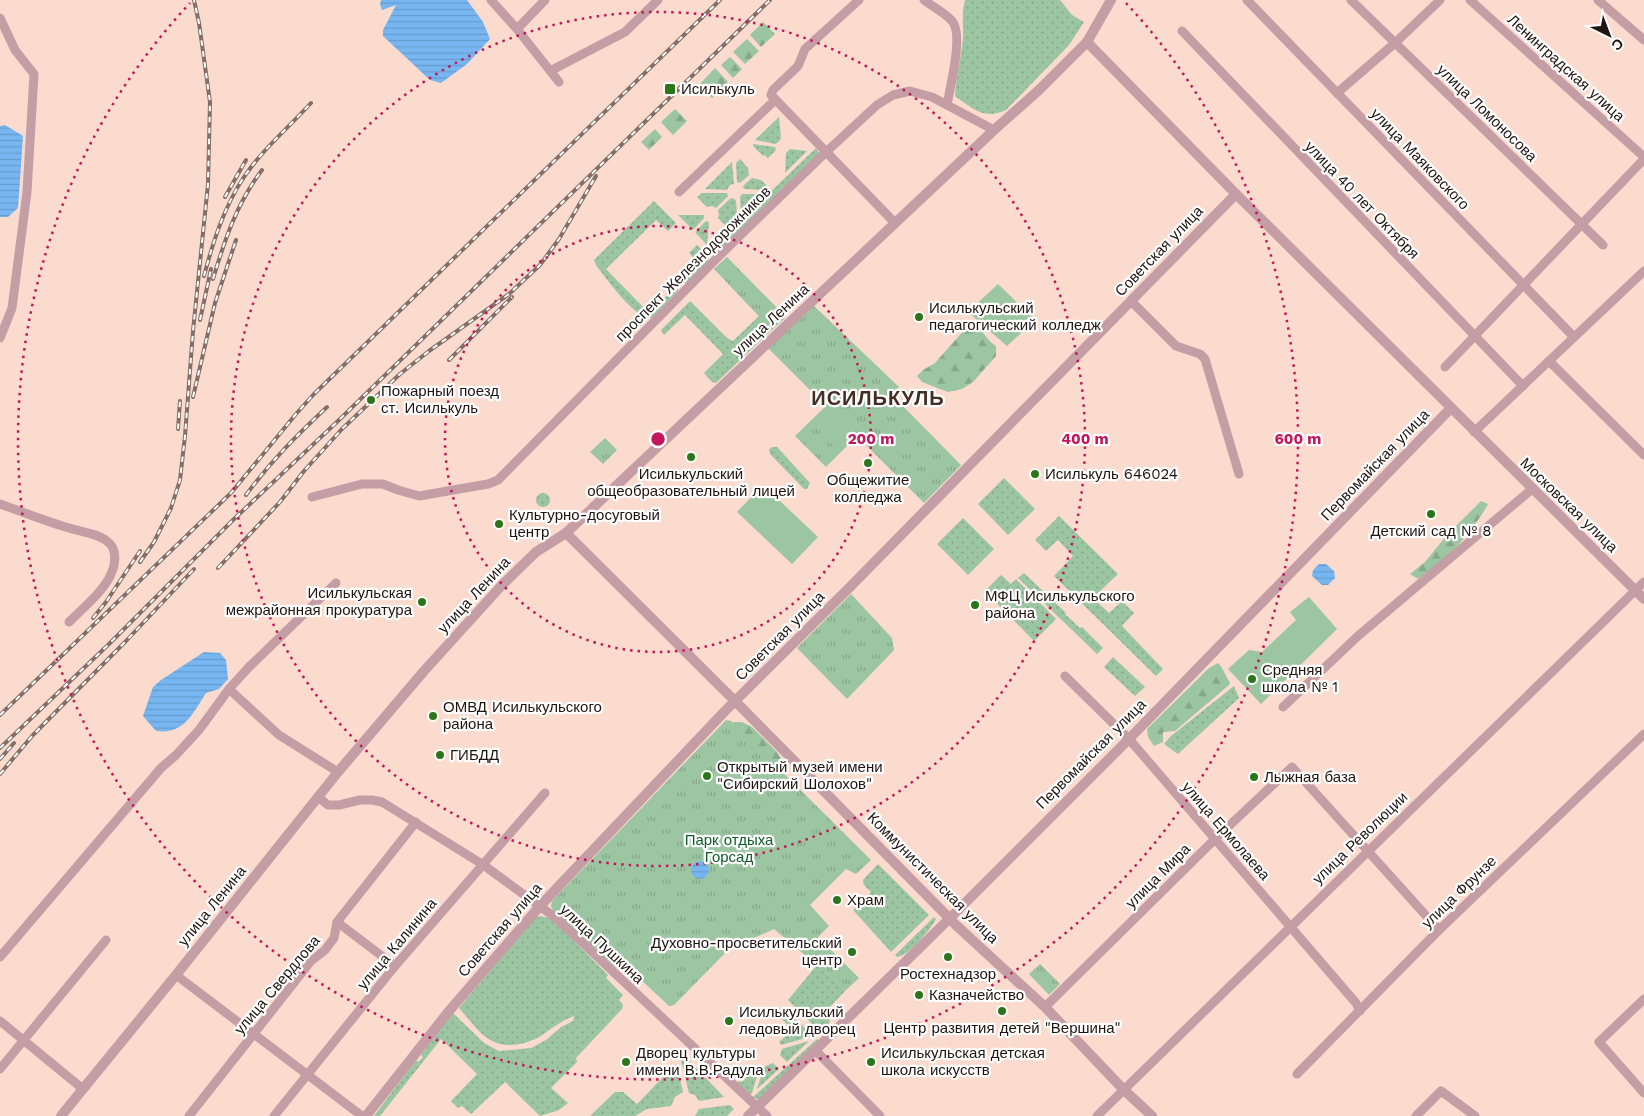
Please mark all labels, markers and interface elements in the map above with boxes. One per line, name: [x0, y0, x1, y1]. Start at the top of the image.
north arrow: [1584, 10, 1634, 60]
street label: Ленинградская улица: [1504, 11, 1629, 126]
text: С: [1609, 35, 1627, 54]
street label: улица Ломоносова: [1433, 61, 1541, 166]
place label: Исилькуль: [681, 80, 755, 98]
marker: Исилькуль: [663, 82, 677, 96]
street label: улица Маяковского: [1367, 104, 1473, 214]
street label: улица 40 лет Октября: [1301, 137, 1423, 263]
street label: проспект Железнодорожников: [612, 183, 774, 345]
street label: Советская улица: [1111, 202, 1207, 300]
street label: улица Ленина: [729, 280, 813, 360]
place label: Исилькульский педагогический колледж: [929, 299, 1101, 334]
marker: Исилькульский педагогический колледж: [913, 311, 925, 323]
place label: Пожарный поезд ст. Исилькуль: [381, 382, 499, 417]
district label: ИСИЛЬКУЛЬ: [811, 386, 945, 410]
marker: Пожарный поезд ст. Исилькуль: [365, 394, 377, 406]
street label: Первомайская улица: [1317, 405, 1433, 524]
centre of rings: [649, 430, 667, 448]
text: 200 m: [848, 430, 894, 448]
text: 400 m: [1061, 430, 1109, 448]
text: 600 m: [1275, 430, 1321, 448]
marker: Исилькульский общеобразовательный лицей: [685, 451, 697, 463]
street label: Московская улица: [1516, 454, 1622, 557]
marker: Общежитие колледжа: [862, 457, 874, 469]
place label: Исилькульский общеобразовательный лицей: [587, 465, 795, 500]
place label: Исилькуль 646024: [1045, 465, 1178, 483]
marker: Исилькуль 646024: [1029, 468, 1041, 480]
place label: Общежитие колледжа: [827, 471, 909, 506]
place label: Культурно-досуговый центр: [509, 506, 660, 541]
marker: Детский сад № 8: [1425, 508, 1437, 520]
marker: Культурно-досуговый центр: [493, 518, 505, 530]
place label: Детский сад № 8: [1370, 522, 1492, 540]
street label: улица Ленина: [434, 553, 514, 637]
place label: Исилькульская межрайонная прокуратура: [226, 584, 413, 619]
street label: Советская улица: [732, 587, 829, 684]
place label: МФЦ Исилькульского района: [985, 587, 1135, 622]
marker: Исилькульская межрайонная прокуратура: [416, 596, 428, 608]
marker: МФЦ Исилькульского района: [969, 599, 981, 611]
place label: Средняя школа № 1: [1262, 661, 1338, 696]
marker: Средняя школа № 1: [1246, 673, 1258, 685]
street label: Первомайская улица: [1032, 695, 1150, 813]
place label: ОМВД Исилькульского района: [443, 698, 602, 733]
marker: ОМВД Исилькульского района: [427, 710, 439, 722]
place label: ГИБДД: [450, 746, 499, 764]
marker: ГИБДД: [434, 749, 446, 761]
place label: Открытый музей имени "Сибирский Шолохов": [717, 758, 883, 793]
place label: Лыжная база: [1264, 768, 1357, 786]
marker: Открытый музей имени "Сибирский Шолохов": [701, 770, 713, 782]
marker: Лыжная база: [1248, 771, 1260, 783]
street label: улица Ермолаева: [1178, 778, 1274, 884]
street label: улица Революции: [1309, 788, 1411, 888]
street label: Коммунистическая улица: [864, 809, 1003, 948]
park label: Парк отдыха Горсад: [685, 831, 774, 866]
street label: улица Мира: [1122, 840, 1194, 912]
street label: улица Фрунзе: [1418, 852, 1500, 932]
street label: улица Ленина: [174, 862, 250, 950]
street label: Советская улица: [454, 879, 546, 981]
place label: Храм: [847, 891, 884, 909]
street label: улица Калинина: [354, 894, 441, 993]
marker: Храм: [831, 894, 843, 906]
street label: улица Пушкина: [556, 901, 648, 988]
street label: улица Свердлова: [230, 931, 324, 1038]
place label: Духовно-просветительский центр: [651, 934, 842, 969]
marker: Духовно-просветительский центр: [846, 946, 858, 958]
marker: Ростехнадзор: [942, 951, 954, 963]
place label: Ростехнадзор: [900, 965, 996, 983]
place label: Казначейство: [929, 986, 1024, 1004]
marker: Казначейство: [913, 989, 925, 1001]
place label: Исилькульский ледовый дворец: [739, 1003, 856, 1038]
marker: Центр развития детей "Вершина": [996, 1005, 1008, 1017]
marker: Исилькульский ледовый дворец: [723, 1015, 735, 1027]
place label: Центр развития детей "Вершина": [883, 1019, 1121, 1037]
place label: Дворец культуры имени В.В.Радула: [636, 1044, 764, 1079]
place label: Исилькульская детская школа искусств: [881, 1044, 1045, 1079]
marker: Дворец культуры имени В.В.Радула: [620, 1056, 632, 1068]
marker: Исилькульская детская школа искусств: [865, 1056, 877, 1068]

